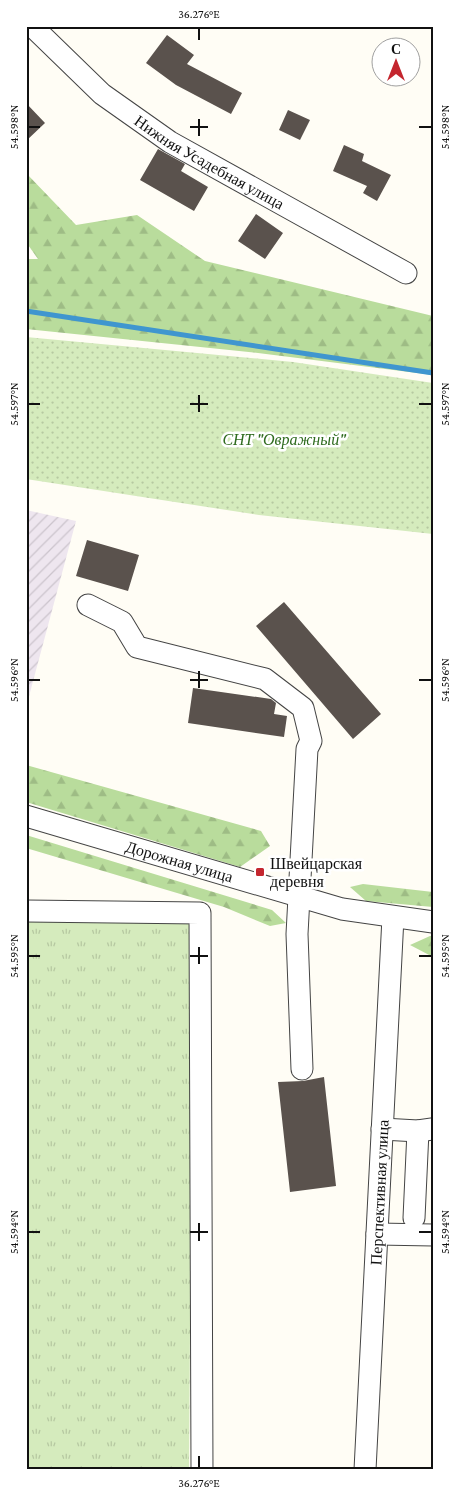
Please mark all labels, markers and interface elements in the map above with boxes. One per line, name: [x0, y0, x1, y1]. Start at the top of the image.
text: 36.276°E: [178, 7, 220, 21]
north arrow: [372, 38, 422, 88]
text: С: [391, 41, 401, 57]
text: 54.598°N: [7, 105, 21, 149]
text: 54.598°N: [438, 105, 452, 149]
street label: Нижняя Усадебная улица: [131, 112, 287, 213]
text: 54.597°N: [7, 382, 21, 426]
text: 54.597°N: [438, 382, 452, 426]
park label: СНТ "Овражный": [222, 431, 347, 449]
text: 54.596°N: [7, 658, 21, 702]
text: 54.596°N: [438, 658, 452, 702]
street label: Дорожная улица: [123, 838, 235, 885]
place label: Швейцарская деревня: [270, 855, 363, 891]
marker: Швейцарская деревня: [254, 866, 266, 878]
text: 54.595°N: [7, 934, 21, 978]
text: 54.595°N: [438, 934, 452, 978]
street label: Перспективная улица: [367, 1119, 392, 1266]
text: 54.594°N: [7, 1210, 21, 1254]
text: 54.594°N: [438, 1210, 452, 1254]
text: 36.276°E: [178, 1476, 220, 1490]

